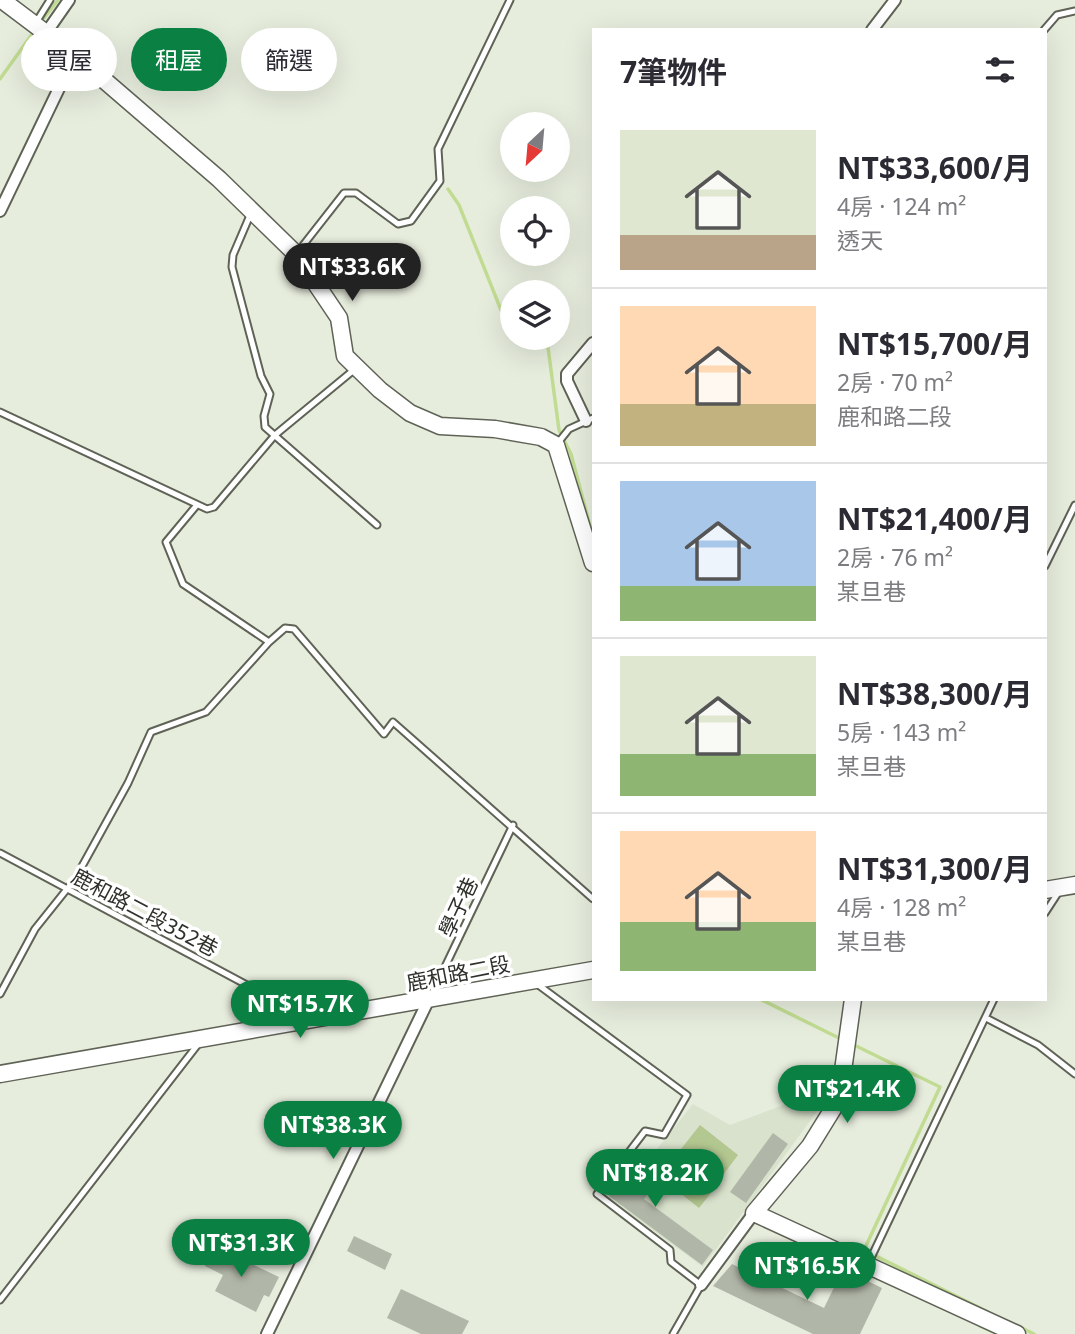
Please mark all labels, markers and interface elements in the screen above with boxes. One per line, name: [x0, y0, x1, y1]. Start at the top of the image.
chip: 買屋: [21, 28, 117, 91]
chip: 租屋: [131, 28, 227, 91]
chip: 篩選: [241, 28, 337, 91]
text: 7筆物件: [620, 51, 727, 92]
icon: filters: [981, 51, 1019, 89]
north arrow: [500, 112, 570, 182]
map controls: [500, 112, 570, 350]
text: NT$33,600/月: [837, 147, 1033, 188]
icon: home: [676, 158, 760, 242]
text: 4房 · 124 m²: [837, 190, 966, 222]
button: locate: [500, 196, 570, 266]
text: 透天: [837, 224, 883, 256]
pin: NT$33.6K: [280, 244, 424, 303]
text: NT$33.6K: [299, 250, 405, 282]
button: layers: [500, 280, 570, 350]
text: NT$15,700/月: [837, 323, 1033, 364]
icon: home: [676, 334, 760, 418]
text: 2房 · 70 m²: [837, 366, 953, 398]
text: 鹿和路二段: [837, 400, 952, 432]
text: NT$21,400/月: [837, 498, 1033, 539]
icon: home: [676, 509, 760, 593]
text: 2房 · 76 m²: [837, 541, 953, 573]
text: 某旦巷: [837, 575, 906, 607]
text: NT$38,300/月: [837, 673, 1033, 714]
icon: home: [676, 684, 760, 768]
text: 5房 · 143 m²: [837, 716, 966, 748]
text: 某旦巷: [837, 750, 906, 782]
text: NT$31,300/月: [837, 848, 1033, 889]
icon: home: [676, 859, 760, 943]
street label: 鹿和路二段352巷: [67, 862, 223, 962]
street label: 學子巷: [432, 873, 484, 941]
text: 4房 · 128 m²: [837, 891, 966, 923]
text: 某旦巷: [837, 925, 906, 957]
street label: 鹿和路二段: [404, 949, 512, 997]
pin: NT$15.7K: [228, 981, 372, 1040]
text: NT$15.7K: [247, 987, 353, 1019]
pin: NT$21.4K: [775, 1066, 919, 1125]
text: NT$21.4K: [794, 1072, 900, 1104]
pin: NT$38.3K: [261, 1102, 405, 1161]
text: NT$38.3K: [280, 1108, 386, 1140]
pin: NT$18.2K: [583, 1150, 727, 1209]
text: NT$18.2K: [602, 1156, 708, 1188]
pin: NT$31.3K: [169, 1220, 313, 1279]
text: NT$31.3K: [188, 1226, 294, 1258]
pin: NT$16.5K: [735, 1242, 879, 1302]
text: NT$16.5K: [754, 1249, 860, 1281]

